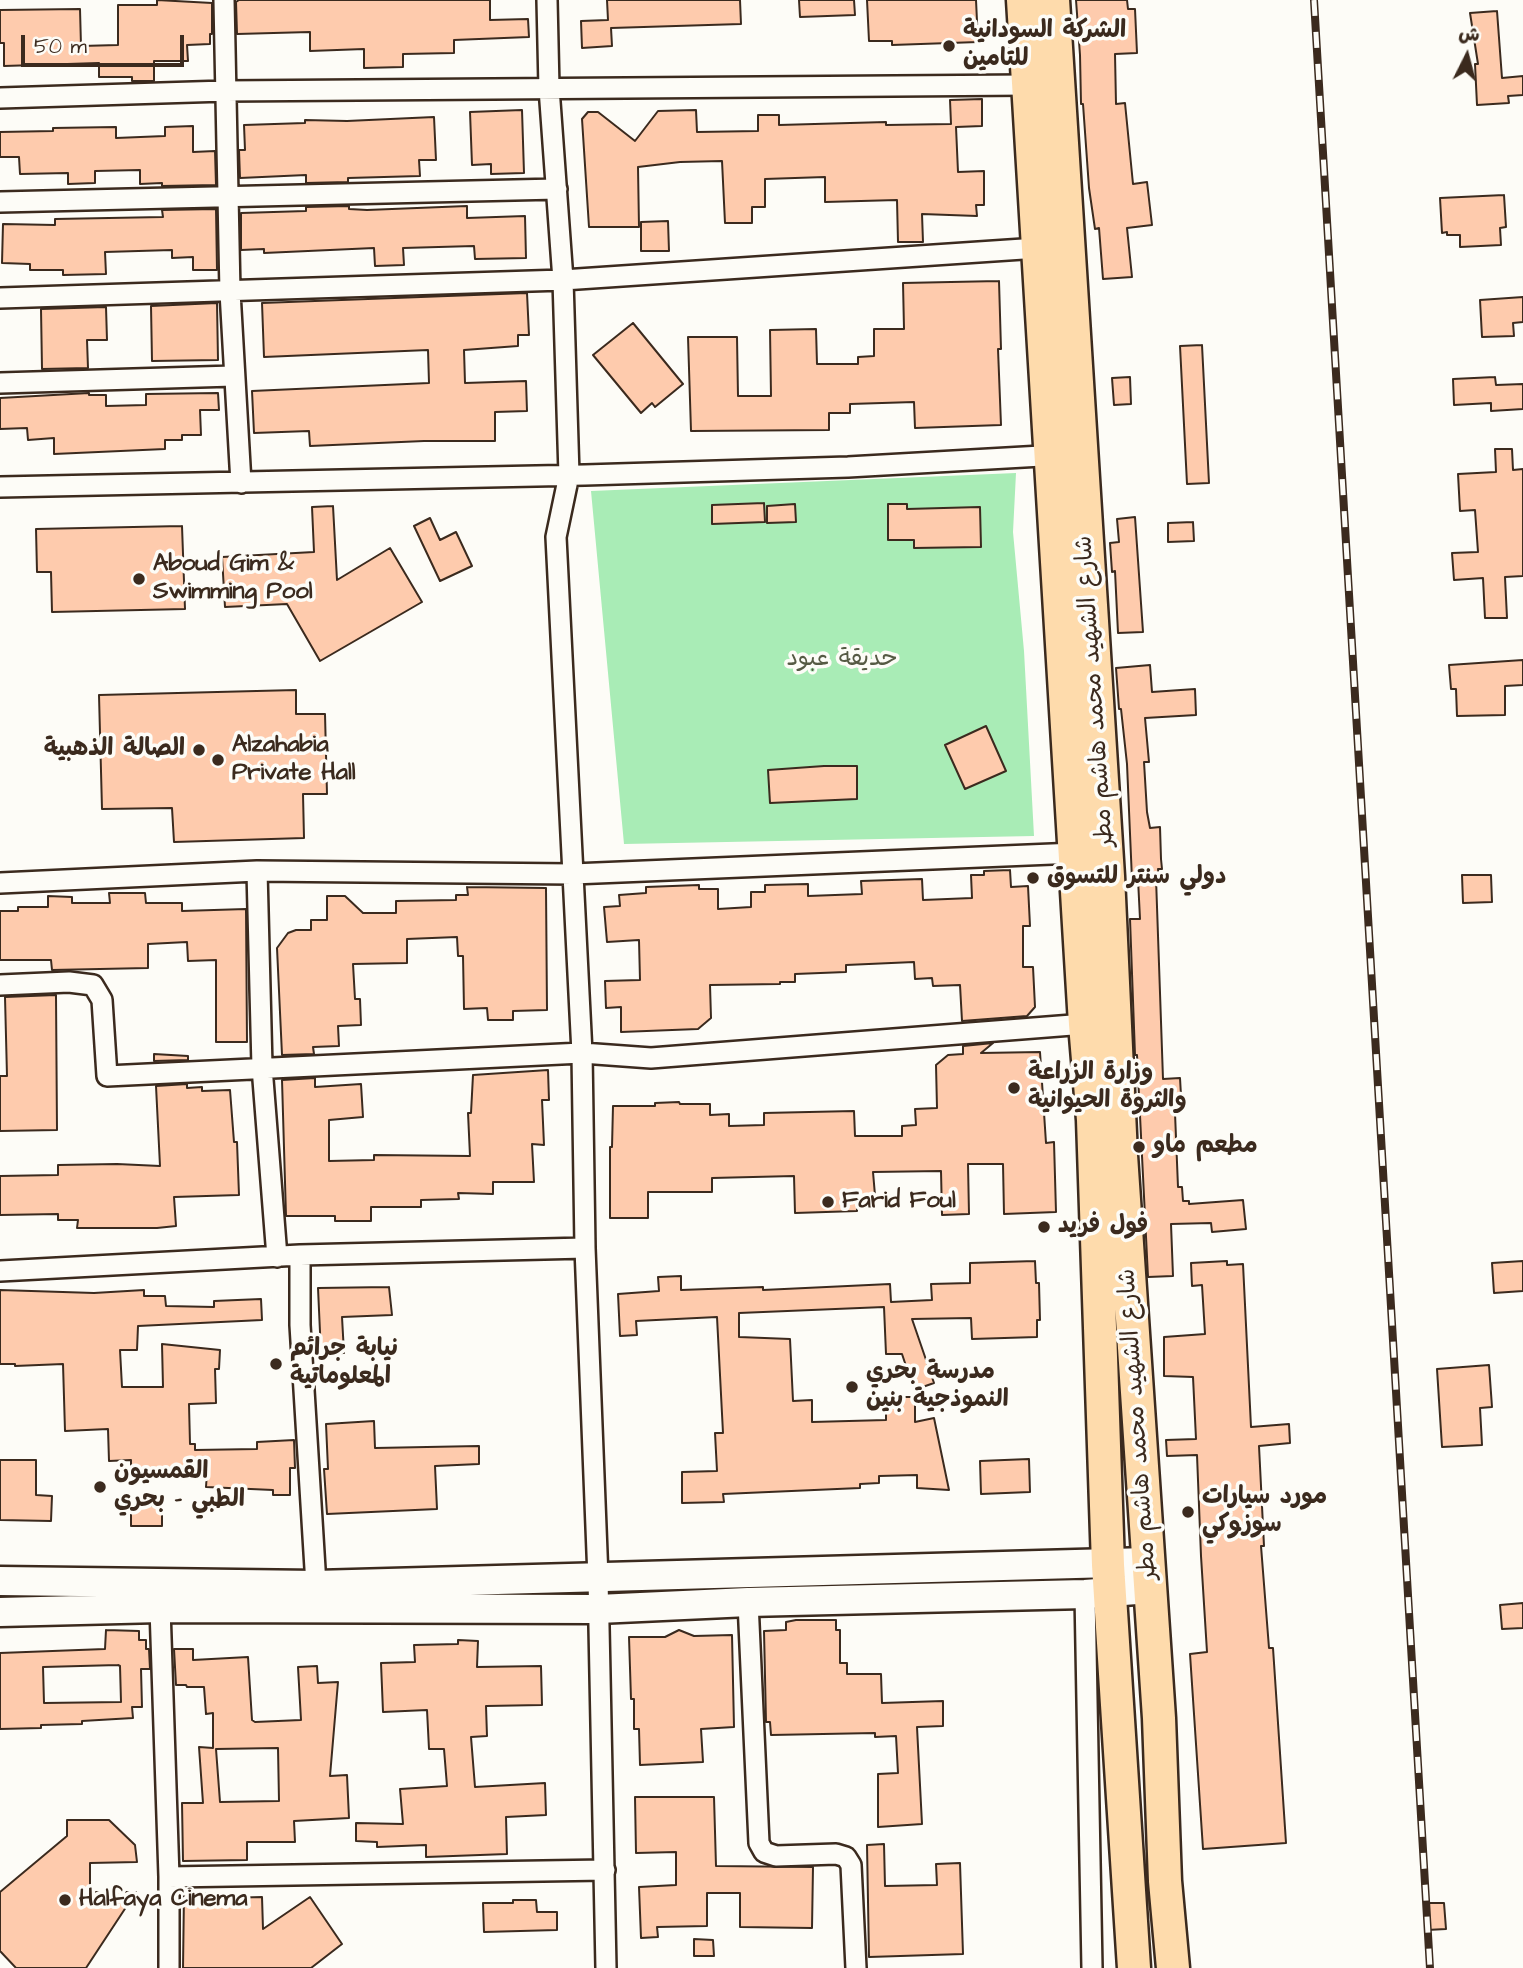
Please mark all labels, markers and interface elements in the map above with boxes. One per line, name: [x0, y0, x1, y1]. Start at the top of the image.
place label: الشركة السودانية للتامين: [963, 18, 1126, 74]
text: ش: [1457, 20, 1481, 49]
scale bar: [24, 21, 187, 65]
north arrow: [1432, 21, 1502, 91]
text: 50 m: [34, 32, 87, 61]
marker: الشركة السودانية للتامين: [941, 38, 957, 54]
street label: شارع الشهيد محمد هاشم مطر: [1071, 534, 1121, 848]
place label: Aboud Gim & Swimming Pool: [153, 551, 313, 607]
marker: Aboud Gim & Swimming Pool: [131, 571, 147, 587]
park label: حديقة عبود: [786, 646, 898, 674]
place label: Alzahabia Private Hall: [232, 732, 355, 788]
place label: الصالة الذهبية: [44, 736, 185, 764]
marker: الصالة الذهبية: [191, 742, 207, 758]
marker: Alzahabia Private Hall: [210, 752, 226, 768]
place label: دولي سنتر للتسوق: [1047, 864, 1226, 892]
marker: دولي سنتر للتسوق: [1025, 870, 1041, 886]
place label: وزارة الزراعة والثروة الحيوانية: [1028, 1060, 1187, 1116]
marker: وزارة الزراعة والثروة الحيوانية: [1006, 1080, 1022, 1096]
place label: مطعم ماو: [1153, 1133, 1258, 1161]
marker: مطعم ماو: [1131, 1139, 1147, 1155]
place label: Farid Foul: [842, 1188, 956, 1216]
marker: Farid Foul: [820, 1194, 836, 1210]
place label: فول فريد: [1058, 1213, 1148, 1241]
marker: فول فريد: [1036, 1219, 1052, 1235]
street label: شارع الشهيد محمد هاشم مطر: [1114, 1267, 1164, 1581]
place label: نيابة جرائم المعلوماتية: [290, 1336, 398, 1392]
marker: نيابة جرائم المعلوماتية: [268, 1356, 284, 1372]
place label: مدرسة بحري النموذجية بنين: [866, 1359, 1009, 1415]
marker: مدرسة بحري النموذجية بنين: [844, 1379, 860, 1395]
place label: القمسيون الطبي - بحري: [114, 1459, 245, 1515]
marker: القمسيون الطبي - بحري: [92, 1479, 108, 1495]
place label: مورد سيارات سوزوكي: [1202, 1484, 1327, 1540]
marker: مورد سيارات سوزوكي: [1180, 1504, 1196, 1520]
place label: Halfaya Cinema: [79, 1886, 247, 1914]
marker: Halfaya Cinema: [57, 1892, 73, 1908]

